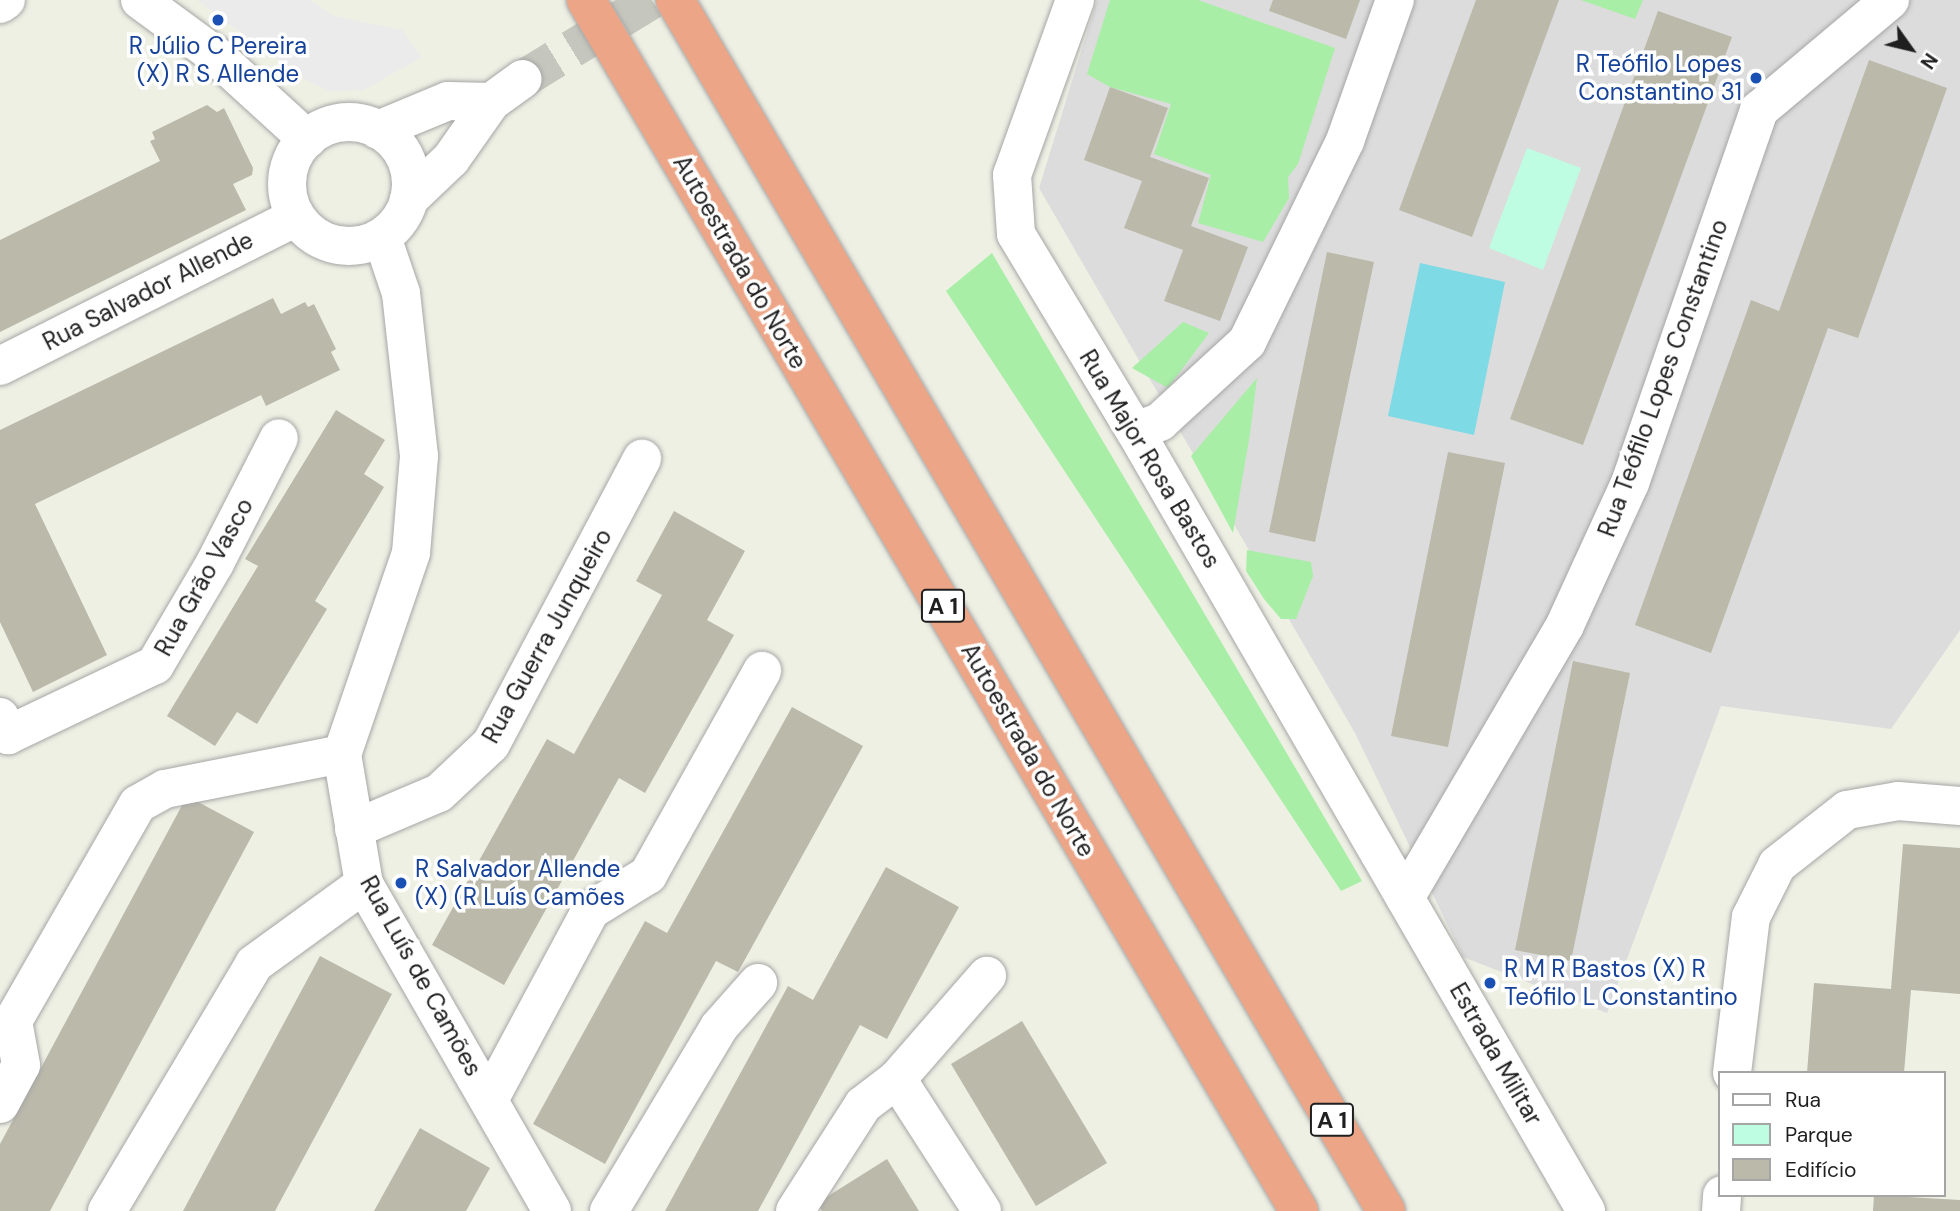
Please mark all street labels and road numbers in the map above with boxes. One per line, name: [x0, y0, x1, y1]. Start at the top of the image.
street label: Autoestrada do Norte: [667, 150, 813, 374]
street label: Rua Teófilo Lopes Constantino: [1592, 215, 1734, 541]
street label: Rua Salvador Allende: [38, 225, 258, 357]
street label: Rua Major Rosa Bastos: [1073, 345, 1227, 573]
street label: Rua Grão Vasco: [149, 493, 259, 661]
street label: Rua Guerra Junqueiro: [476, 524, 618, 748]
road number: A 1: [920, 586, 966, 626]
street label: Autoestrada do Norte: [955, 638, 1101, 862]
street label: Rua Luís de Camões: [354, 871, 488, 1081]
street label: Estrada Militar: [1444, 978, 1548, 1130]
road number: A 1: [1309, 1100, 1355, 1140]

